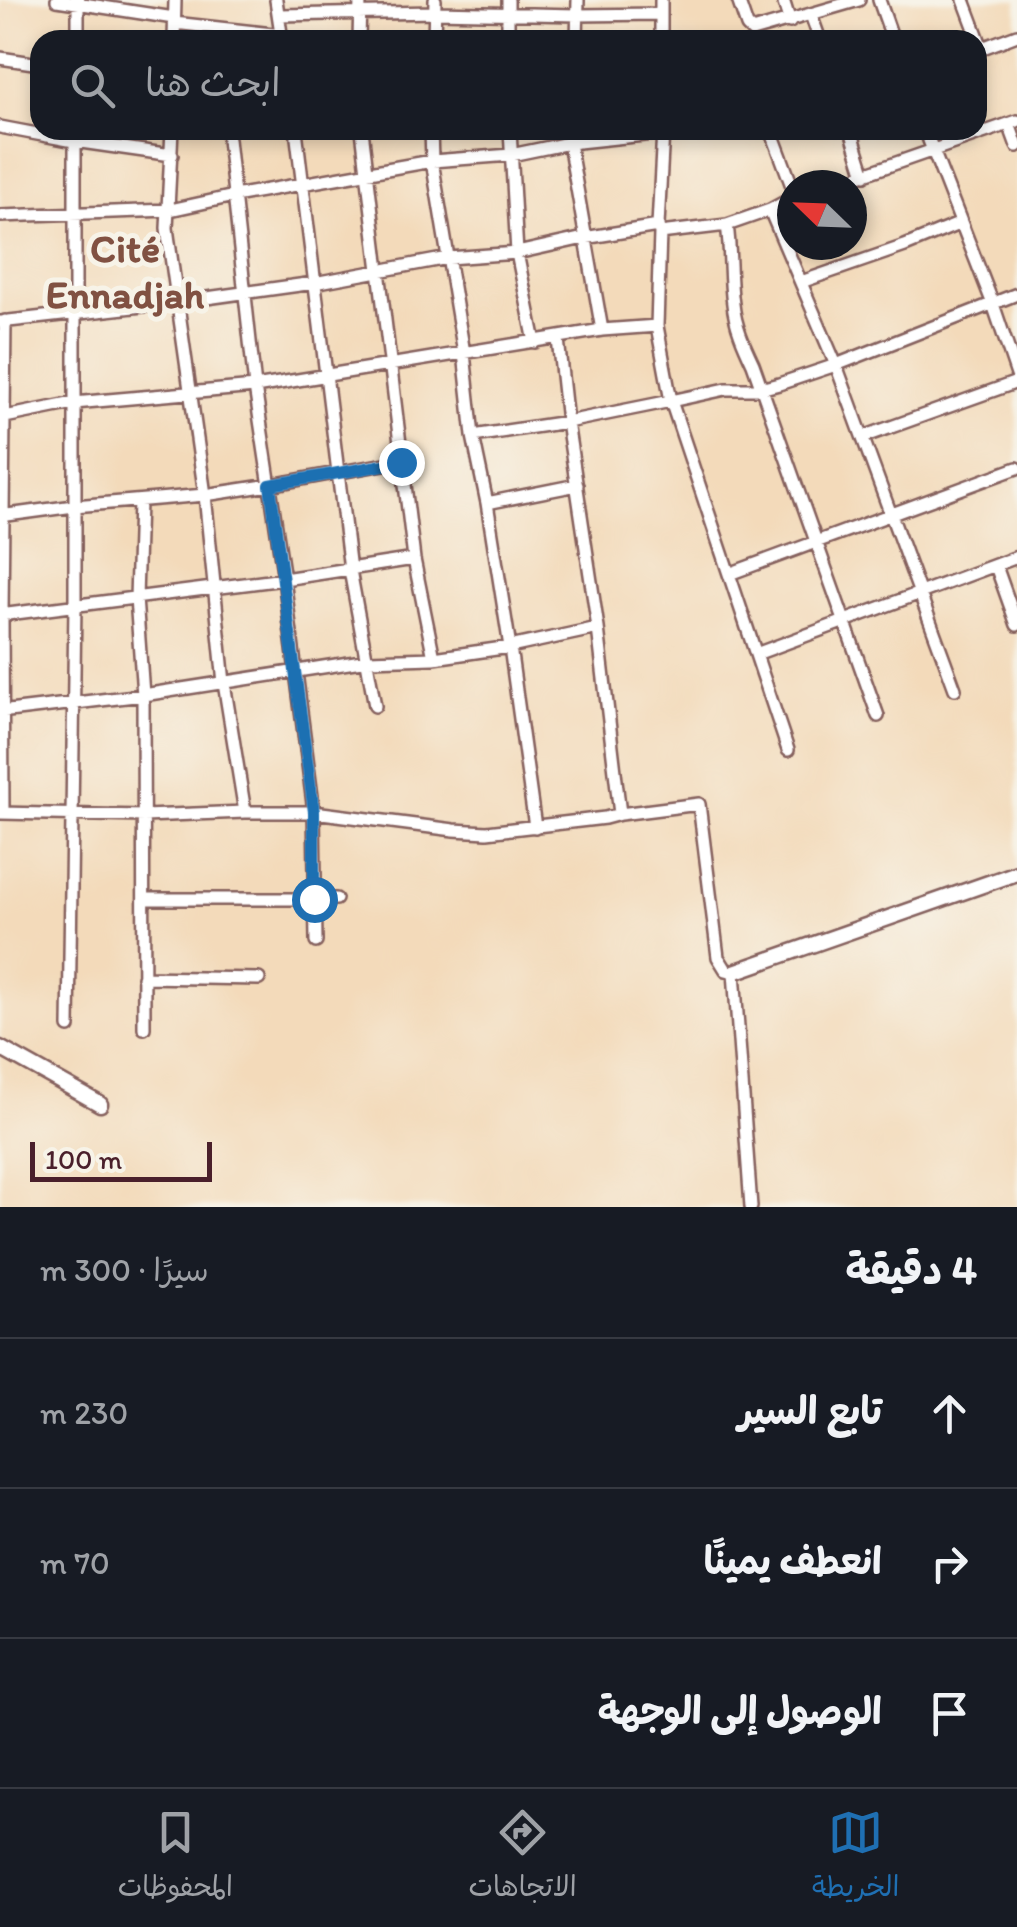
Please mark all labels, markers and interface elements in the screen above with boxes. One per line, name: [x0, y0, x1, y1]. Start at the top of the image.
search box: [30, 30, 987, 140]
icon: search: [65, 58, 120, 113]
text: ابحث هنا: [145, 60, 281, 106]
north arrow: [777, 170, 867, 260]
district label: Cité Ennadjah: [46, 224, 205, 318]
route end: [379, 440, 425, 486]
route start: [292, 877, 338, 923]
scale bar: [30, 1137, 212, 1182]
text: 100 m: [45, 1142, 122, 1176]
text: 4 دقيقة: [845, 1244, 977, 1295]
text: سيرًا · 300 m: [40, 1251, 209, 1289]
icon: ahead: [922, 1386, 977, 1441]
text: تابع السير: [738, 1388, 882, 1434]
text: 230 m: [40, 1394, 128, 1432]
icon: right: [922, 1536, 977, 1591]
text: انعطف يمينًا: [704, 1538, 882, 1584]
text: 70 m: [40, 1544, 110, 1582]
icon: arrive: [922, 1686, 977, 1741]
text: الوصول إلى الوجهة: [598, 1688, 882, 1734]
tab: المحفوظات: [118, 1805, 233, 1911]
tab: الاتجاهات: [468, 1805, 577, 1911]
tab: الخريطة: [812, 1805, 899, 1911]

